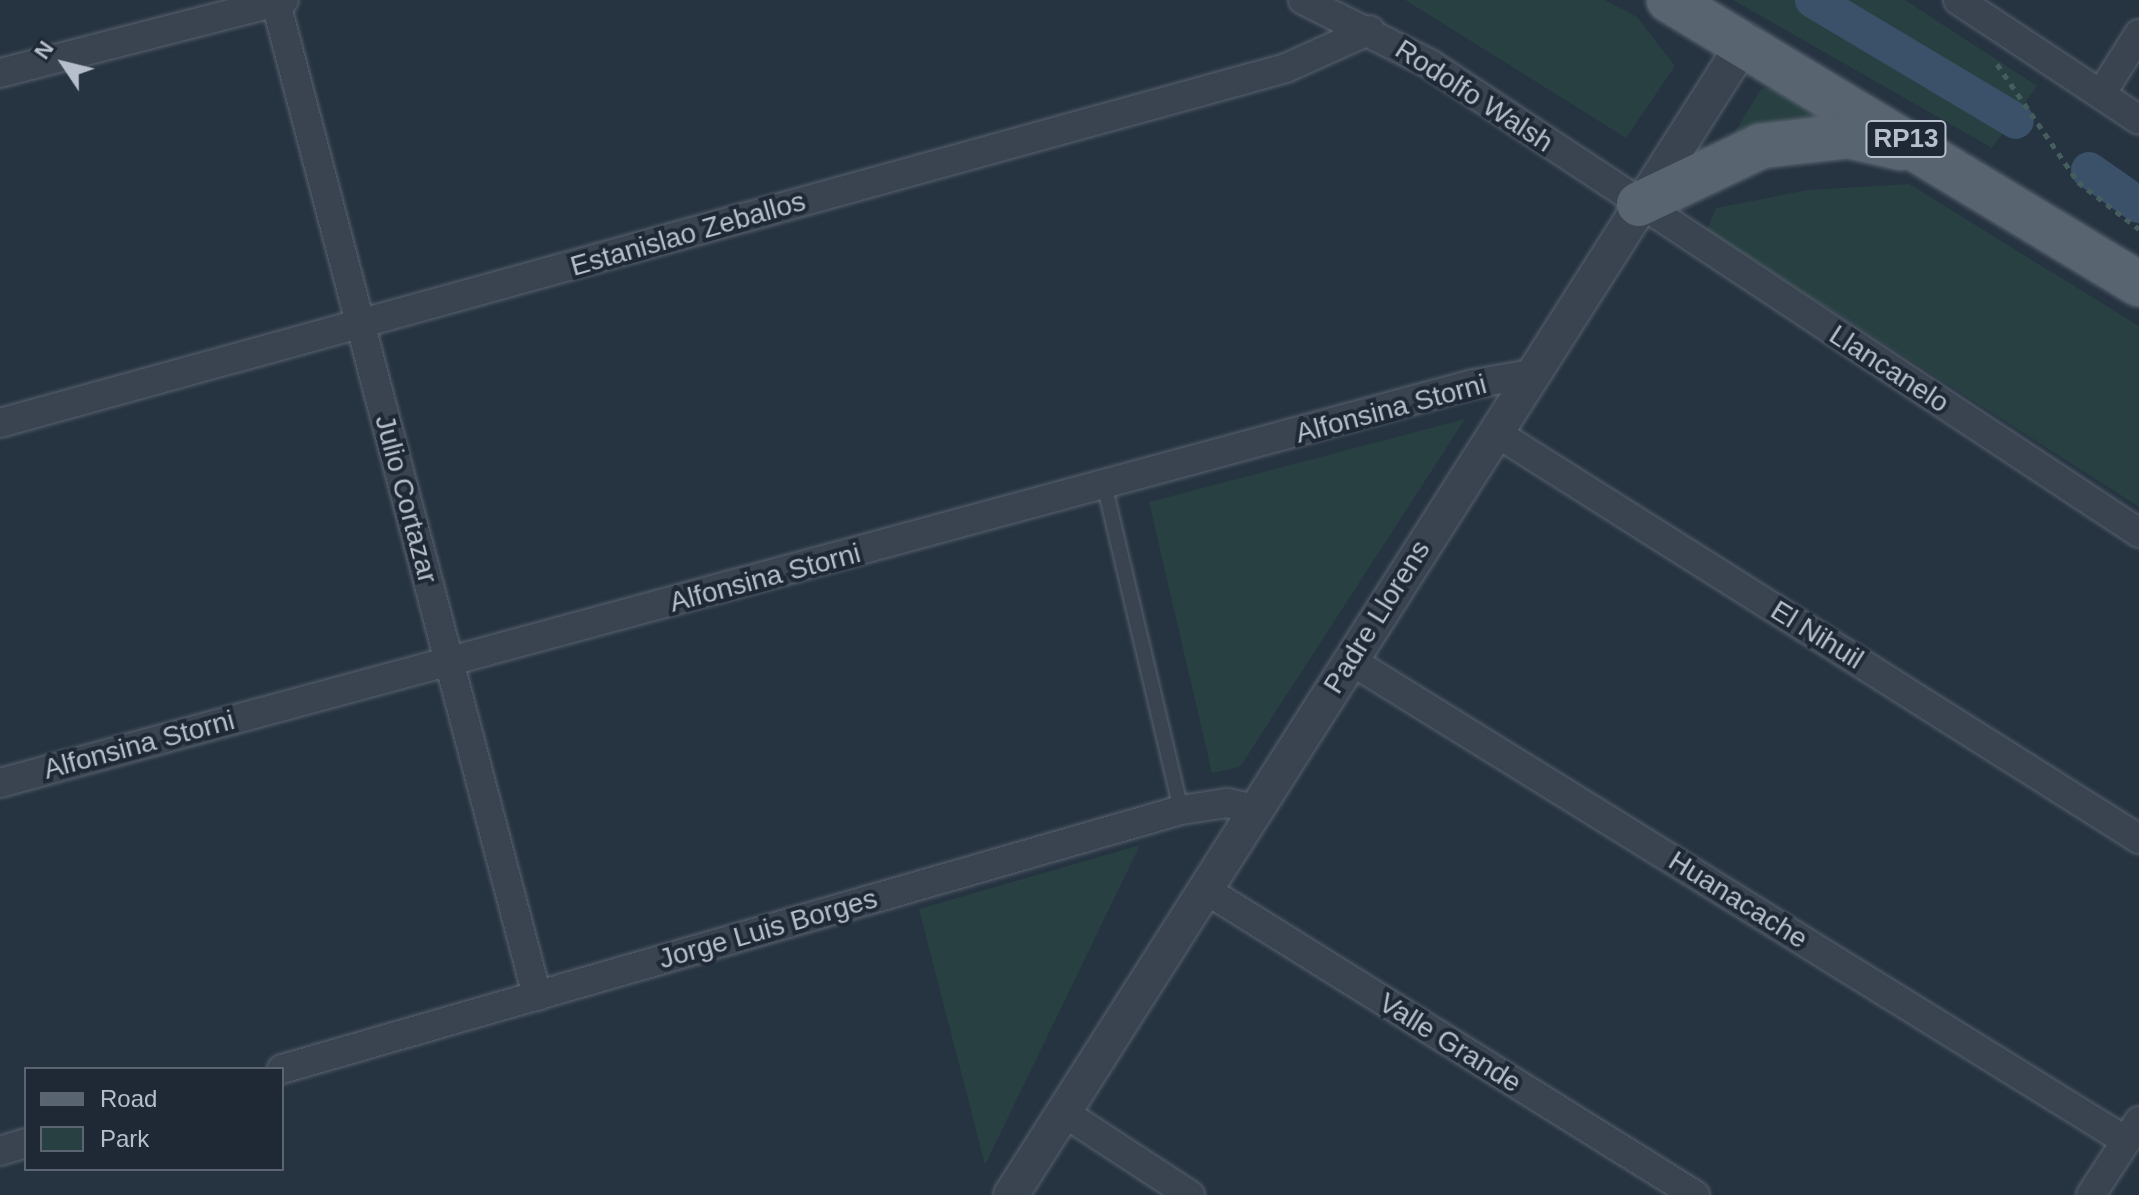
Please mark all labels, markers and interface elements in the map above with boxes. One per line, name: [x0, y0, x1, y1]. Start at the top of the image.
north arrow: [24, 24, 104, 104]
street label: Rodolfo Walsh: [1389, 33, 1559, 159]
text: N: [29, 36, 59, 64]
road number: RP13: [1864, 117, 1948, 161]
street label: Estanislao Zeballos: [567, 184, 809, 284]
street label: Llancanelo: [1823, 318, 1955, 420]
street label: Alfonsina Storni: [1292, 367, 1490, 451]
street label: Julio Cortazar: [367, 411, 445, 587]
street label: Padre Llorens: [1317, 534, 1437, 700]
street label: Alfonsina Storni: [666, 536, 864, 620]
street label: El Nihuil: [1765, 594, 1869, 676]
street label: Alfonsina Storni: [40, 703, 238, 787]
street label: Huanacache: [1662, 844, 1814, 956]
street label: Jorge Luis Borges: [655, 882, 881, 976]
street label: Valle Grande: [1373, 986, 1527, 1100]
legend: [24, 1067, 284, 1171]
text: Road: [100, 1085, 157, 1112]
text: Park: [100, 1125, 149, 1152]

